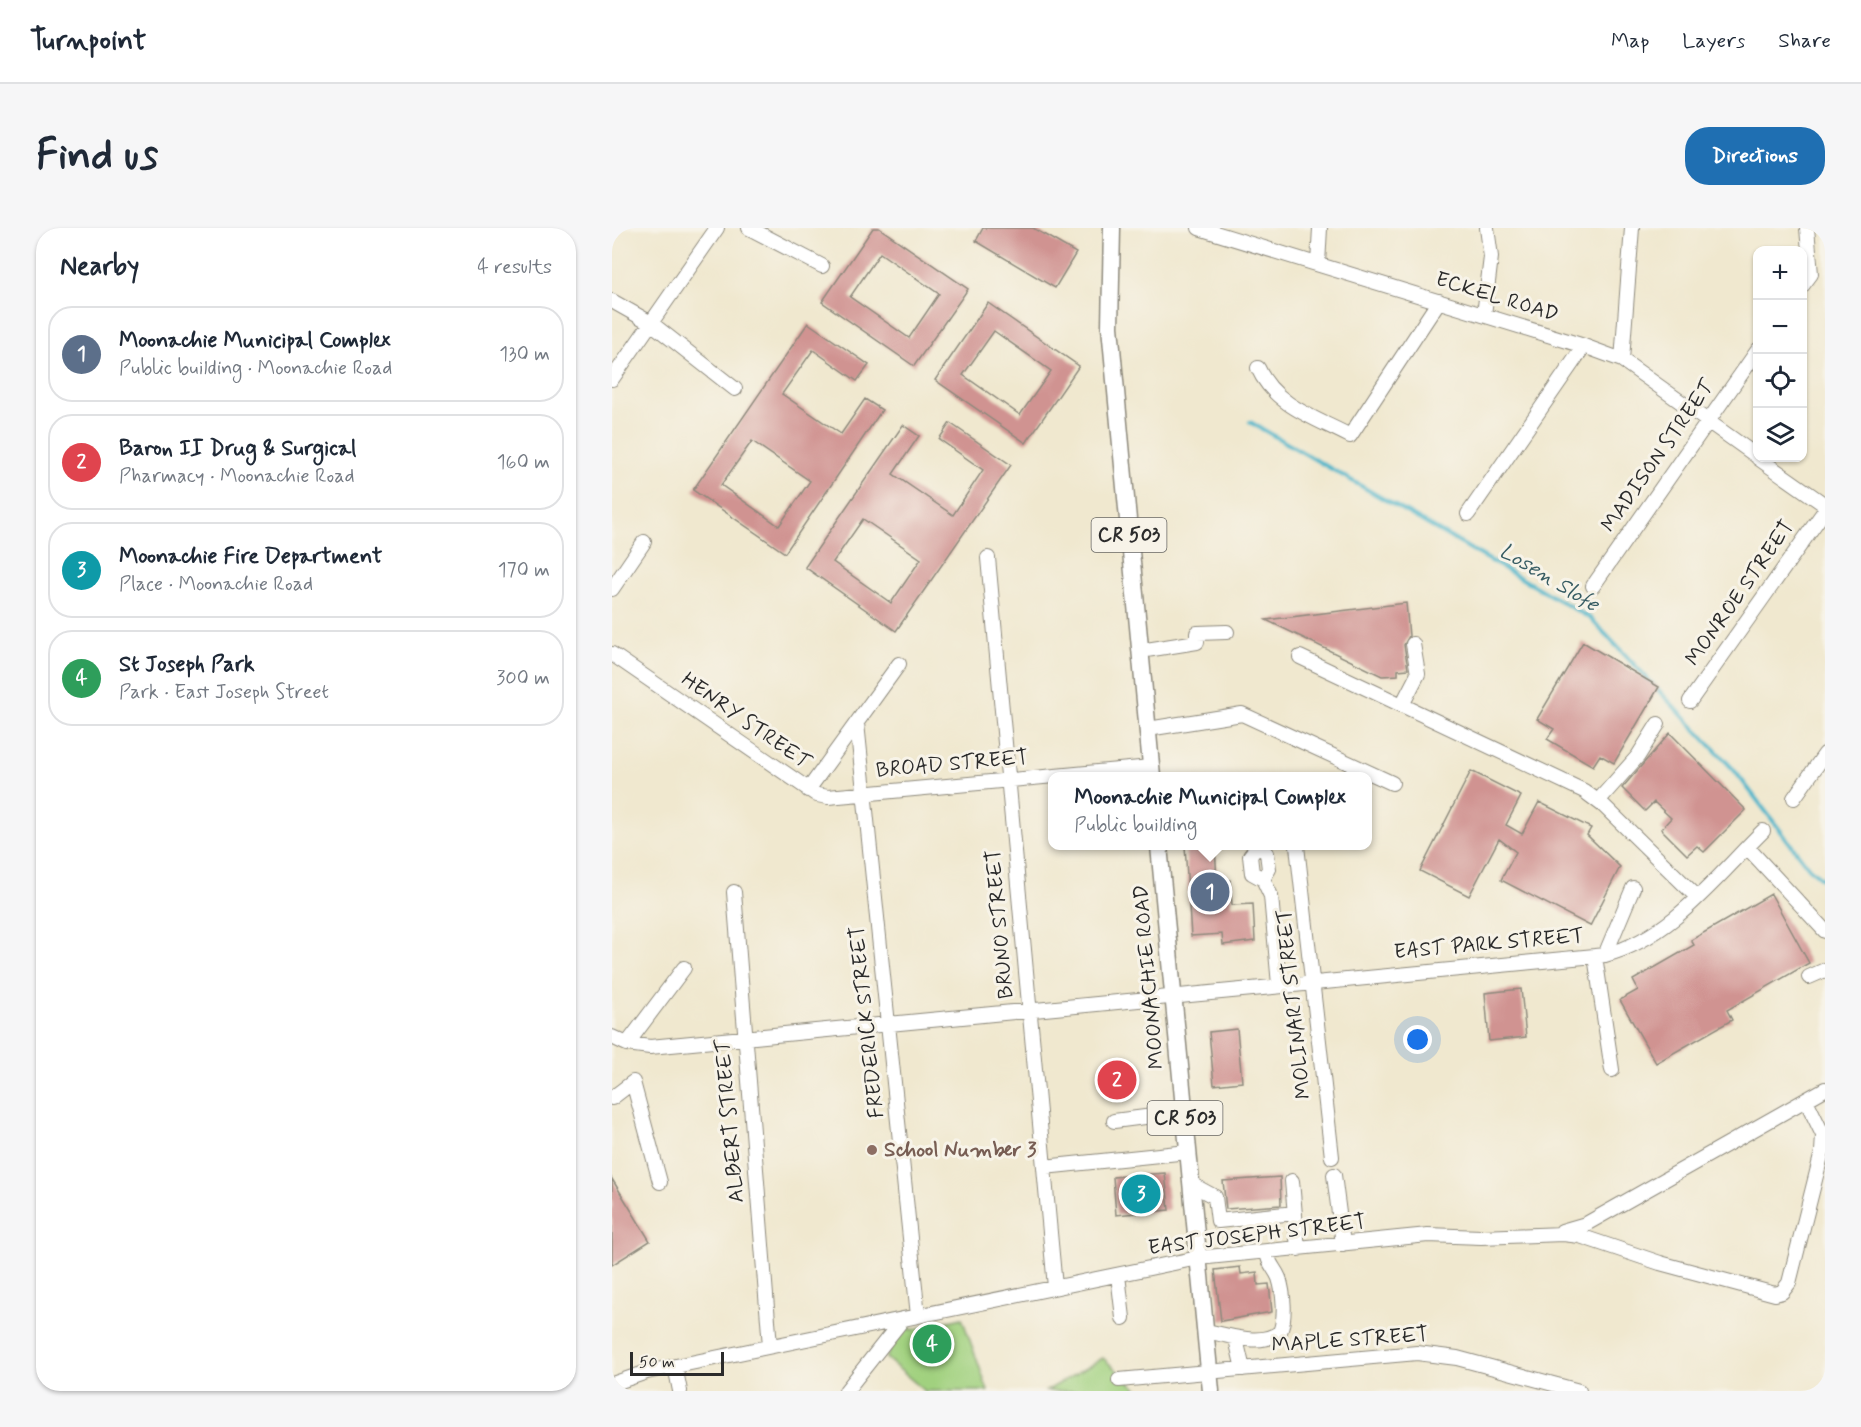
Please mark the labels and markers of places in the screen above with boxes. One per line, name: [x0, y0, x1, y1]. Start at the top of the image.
pin: 1: [1190, 870, 1230, 914]
pin: 2: [1098, 1058, 1136, 1102]
place label: School Number 3: [884, 1136, 1037, 1164]
marker: School Number 3: [865, 1143, 879, 1157]
pin: 3: [1122, 1172, 1160, 1216]
pin: 4: [912, 1322, 952, 1366]

